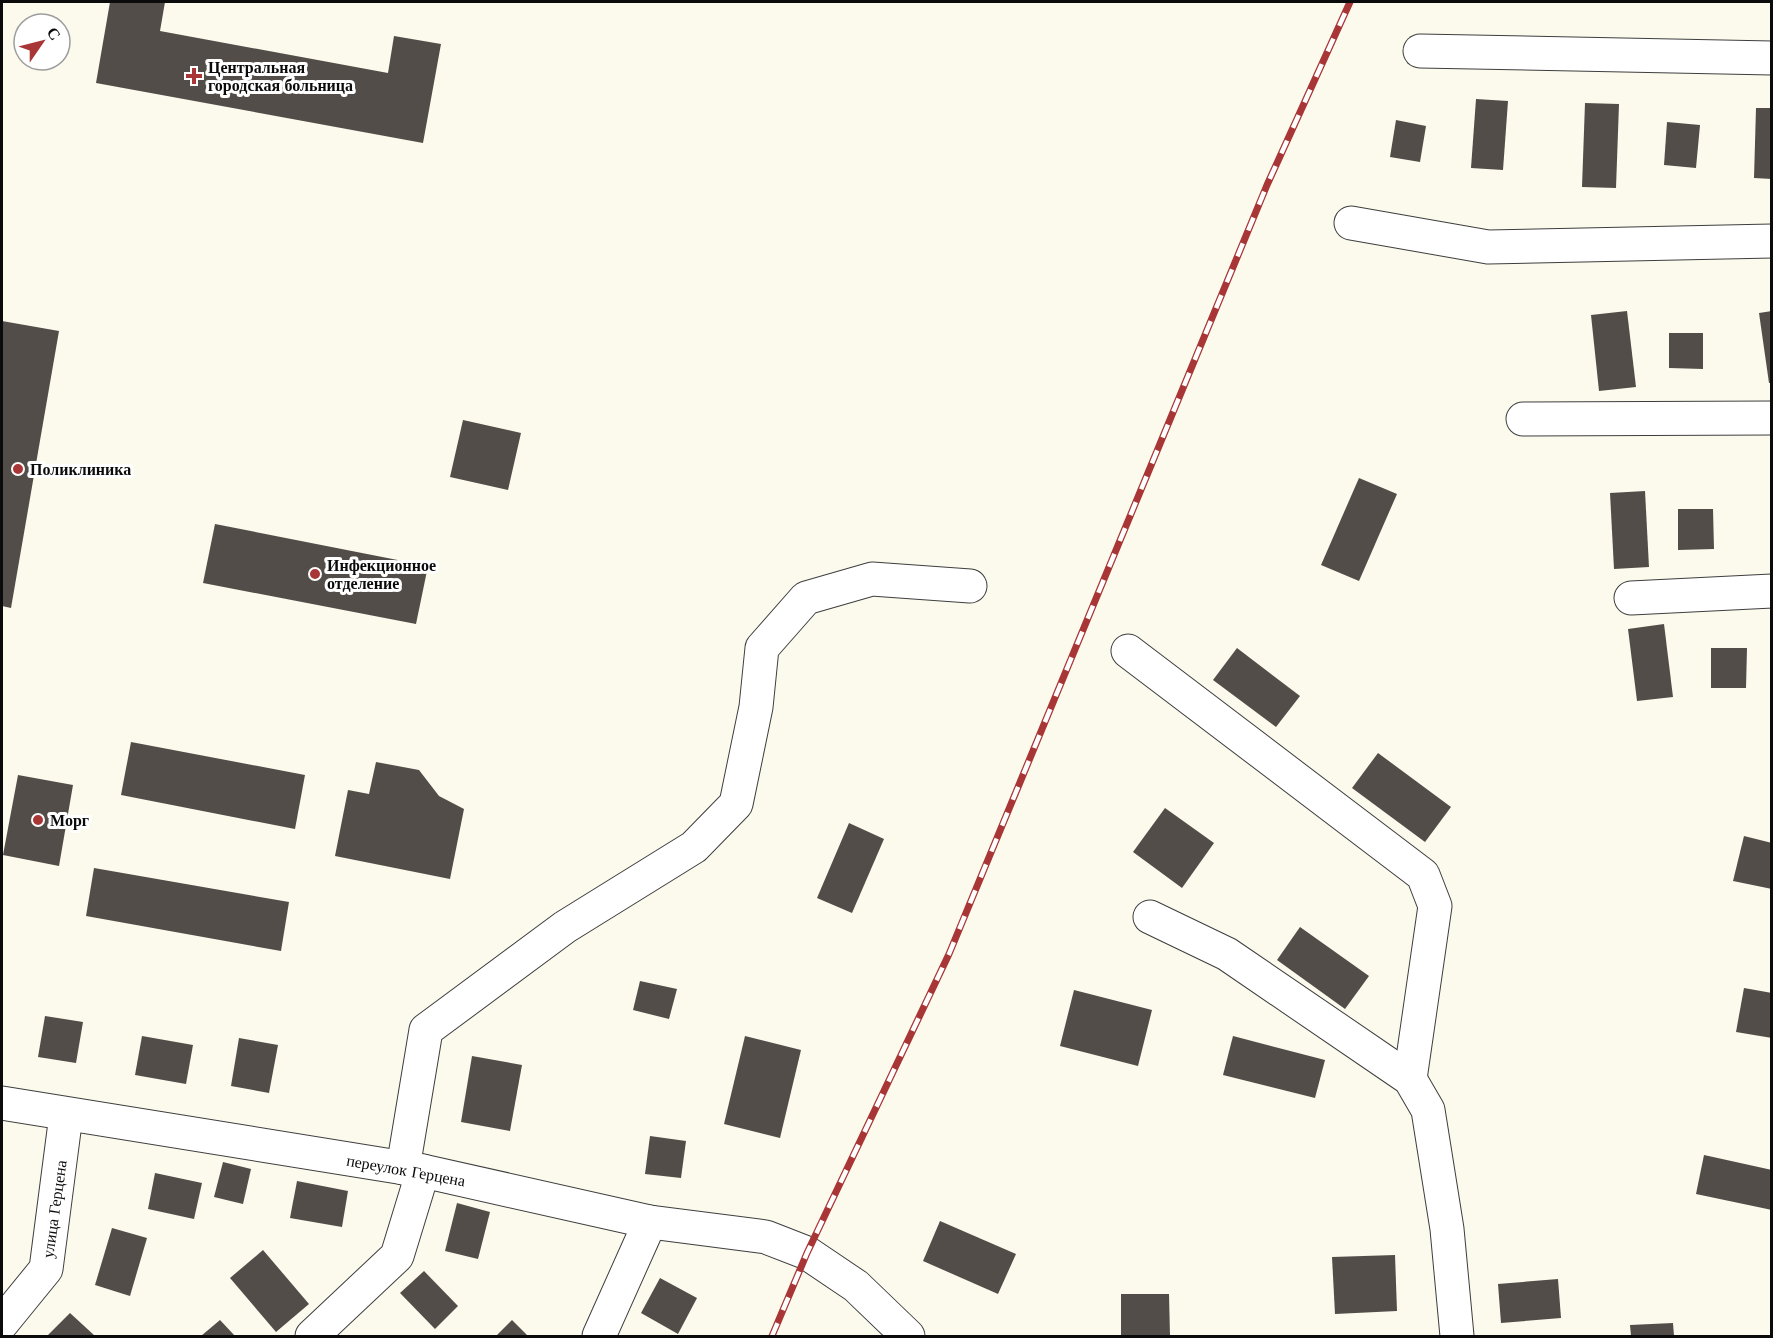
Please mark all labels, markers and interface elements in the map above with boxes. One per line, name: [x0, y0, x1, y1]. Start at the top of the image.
north arrow: [12, 12, 72, 72]
text: С: [43, 23, 66, 44]
place label: Центральная городская больница: [208, 57, 353, 95]
marker: Центральная городская больница: [185, 67, 203, 85]
place label: Поликлиника: [30, 459, 131, 479]
marker: Поликлиника: [11, 462, 25, 476]
place label: Инфекционное отделение: [327, 555, 436, 593]
marker: Инфекционное отделение: [308, 567, 322, 581]
place label: Морг: [50, 810, 89, 830]
marker: Морг: [31, 813, 45, 827]
street label: переулок Герцена: [345, 1150, 467, 1190]
street label: улица Герцена: [37, 1159, 71, 1259]

